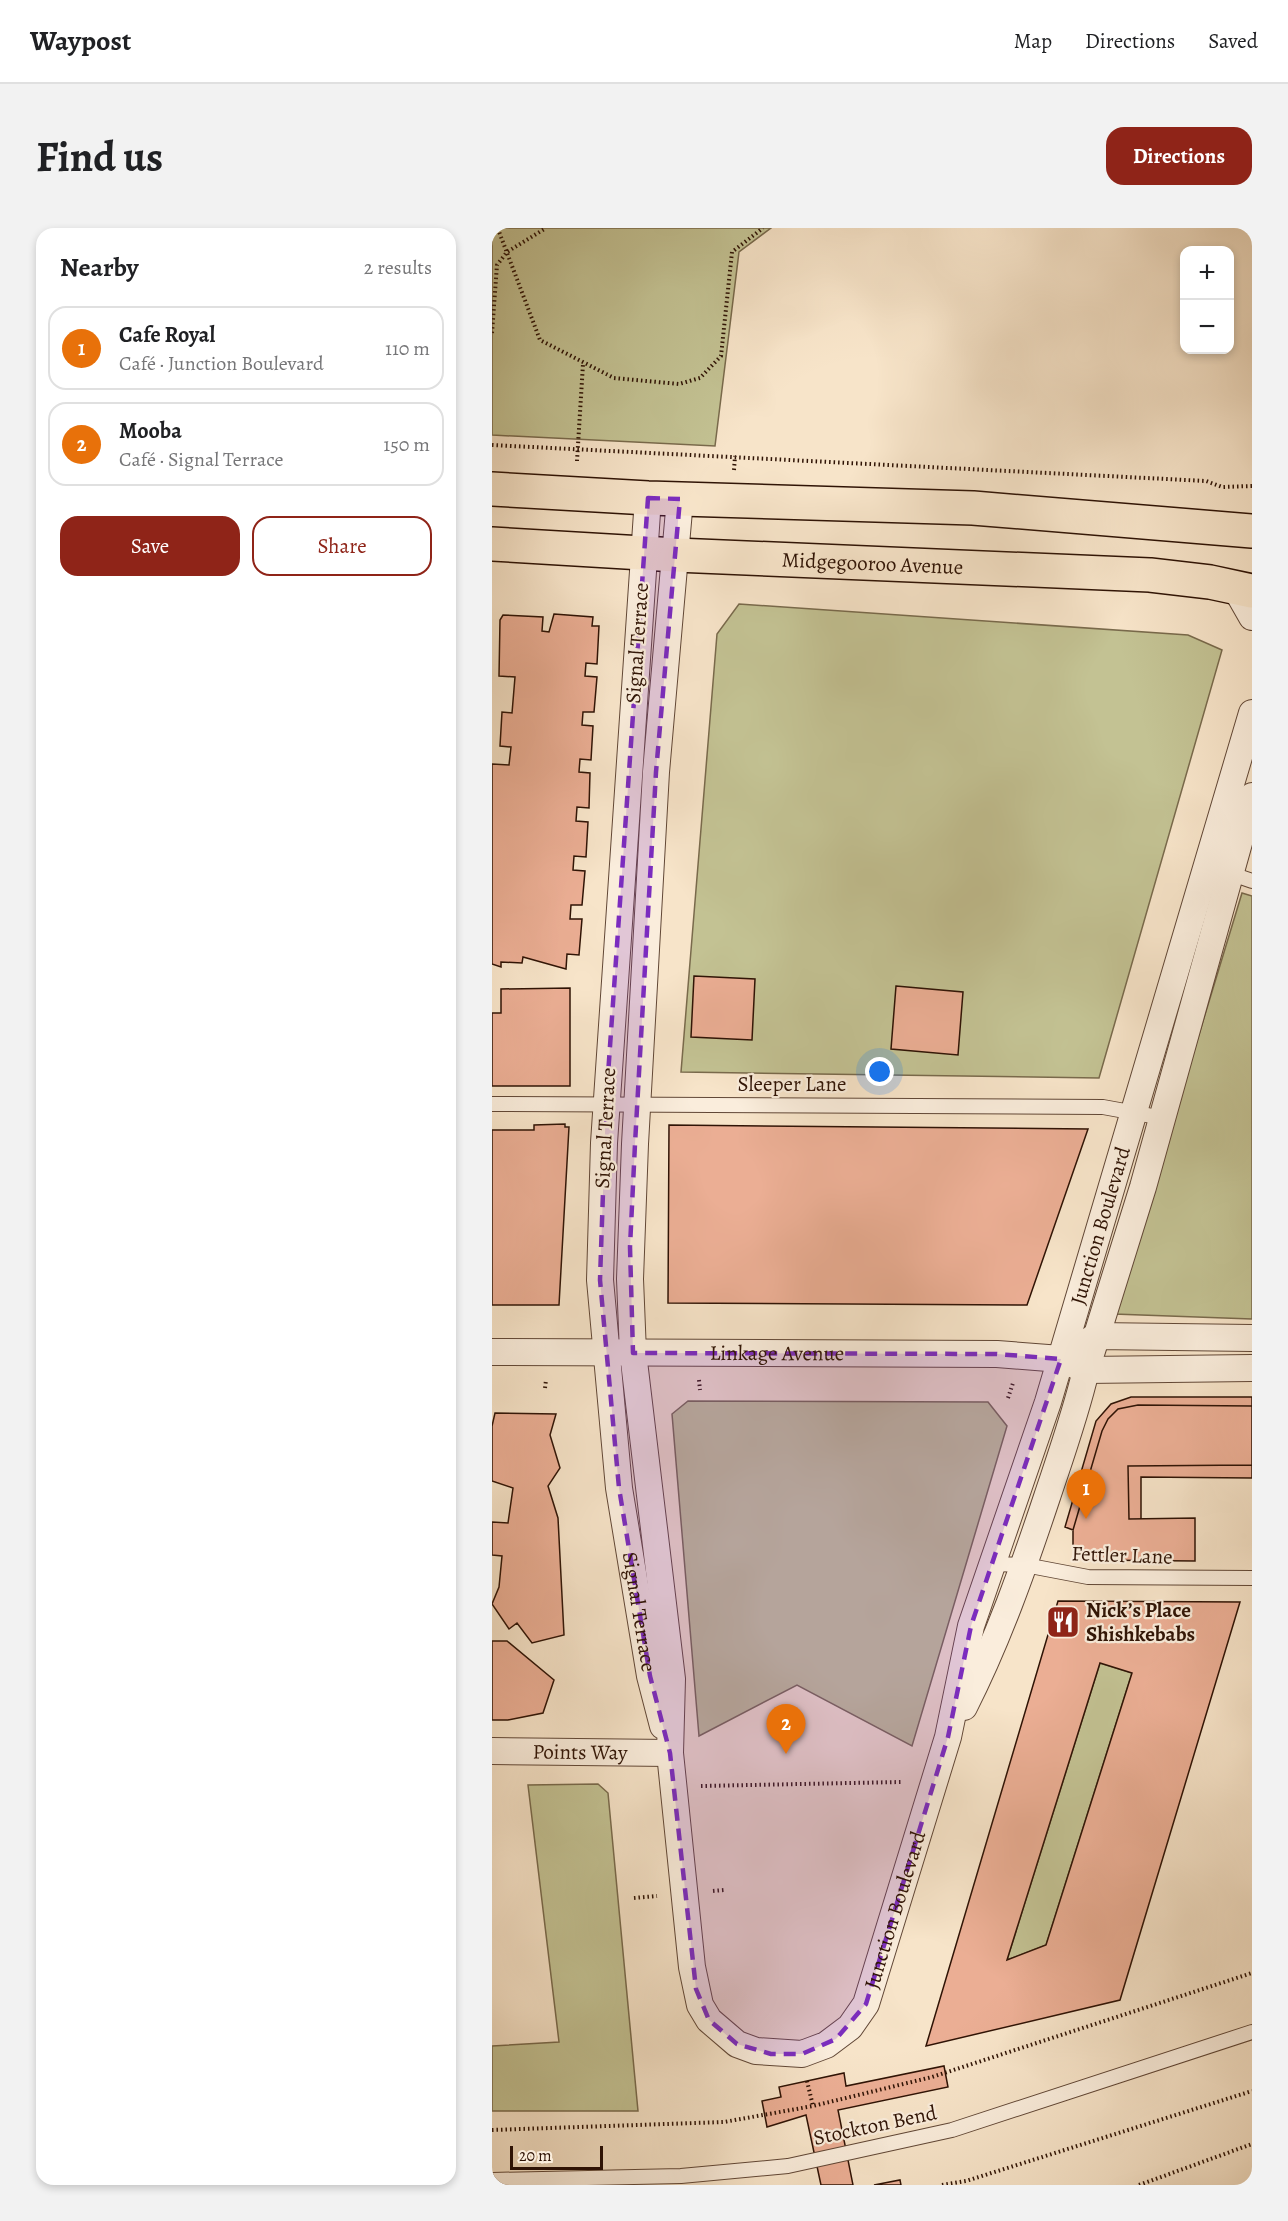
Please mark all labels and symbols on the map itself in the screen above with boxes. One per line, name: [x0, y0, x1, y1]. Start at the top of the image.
street label: Midgegooroo Avenue: [781, 545, 964, 581]
street label: Signal Terrace: [619, 582, 655, 704]
your location: [865, 1057, 894, 1086]
street label: Signal Terrace: [588, 1067, 622, 1189]
street label: Sleeper Lane: [738, 1070, 846, 1098]
street label: Junction Boulevard: [1064, 1142, 1137, 1308]
street label: Linkage Avenue: [710, 1339, 844, 1367]
pin: 1: [1066, 1470, 1106, 1519]
street label: Fettler Lane: [1071, 1539, 1173, 1571]
street label: Signal Terrace: [616, 1550, 663, 1674]
place label: Nick’s Place Shishkebabs: [1086, 1596, 1195, 1648]
restaurant icon: Nick’s Place Shishkebabs: [1045, 1604, 1081, 1640]
pin: 2: [766, 1704, 806, 1754]
street label: Points Way: [532, 1737, 628, 1767]
street label: Junction Boulevard: [858, 1827, 933, 1992]
street label: Stockton Bend: [811, 2098, 940, 2152]
scale bar: [510, 2143, 603, 2170]

